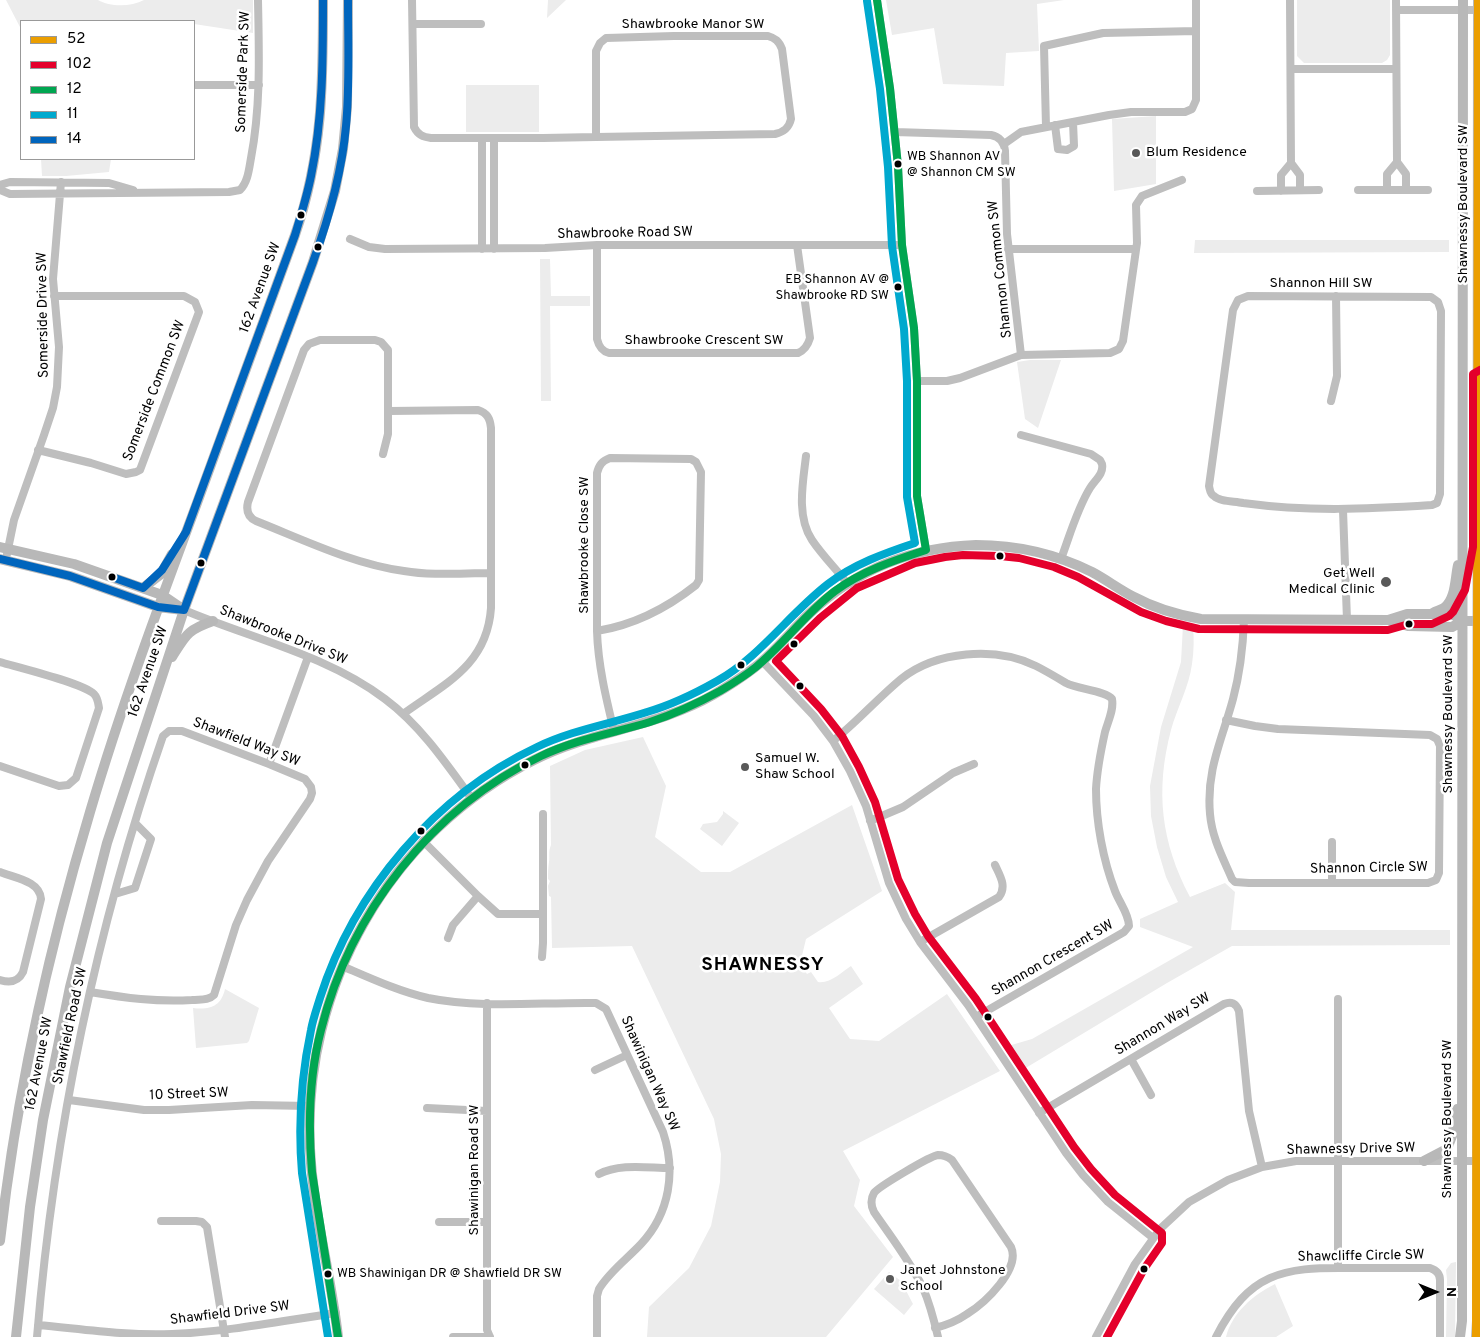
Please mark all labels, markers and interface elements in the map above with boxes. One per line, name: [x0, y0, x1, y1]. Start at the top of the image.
street label: Somerside Park SW: [233, 11, 255, 133]
street label: Shawbrooke Manor SW: [622, 17, 764, 33]
legend: [20, 20, 195, 160]
text: 52: [67, 30, 85, 49]
text: 102: [67, 55, 91, 74]
text: 12: [67, 80, 82, 99]
text: 11: [67, 105, 78, 124]
street label: Shawnessy Boulevard SW: [1456, 124, 1472, 284]
text: 14: [67, 130, 82, 149]
place label: Blum Residence: [1146, 145, 1247, 161]
marker: Blum Residence: [1130, 147, 1142, 159]
place label: WB Shannon AV @ Shannon CM SW: [907, 149, 1016, 180]
marker: WB Shannon AV @ Shannon CM SW: [893, 159, 903, 169]
street label: Shannon Common SW: [985, 199, 1017, 339]
unlabelled marker: [296, 210, 306, 220]
street label: Shawbrooke Road SW: [557, 224, 693, 244]
street label: 162 Avenue SW: [237, 240, 285, 336]
unlabelled marker: [313, 242, 323, 252]
street label: Somerside Drive SW: [35, 252, 53, 378]
place label: EB Shannon AV @ Shawbrooke RD SW: [776, 272, 889, 303]
street label: Shannon Hill SW: [1270, 276, 1372, 292]
marker: EB Shannon AV @ Shawbrooke RD SW: [893, 282, 903, 292]
street label: Somerside Common SW: [120, 318, 190, 464]
street label: Shawbrooke Crescent SW: [624, 333, 784, 349]
street label: Shawbrooke Close SW: [577, 476, 593, 614]
unlabelled marker: [995, 551, 1005, 561]
unlabelled marker: [196, 558, 206, 568]
place label: Get Well Medical Clinic: [1289, 566, 1375, 598]
unlabelled marker: [107, 572, 117, 582]
marker: Get Well Medical Clinic: [1379, 575, 1393, 589]
street label: Shawbrooke Drive SW: [217, 603, 349, 669]
unlabelled marker: [1404, 619, 1414, 629]
street label: 162 Avenue SW: [126, 624, 172, 720]
street label: Shawnessy Boulevard SW: [1441, 634, 1457, 794]
unlabelled marker: [789, 639, 799, 649]
unlabelled marker: [736, 660, 746, 670]
unlabelled marker: [795, 681, 805, 691]
street label: Shawfield Way SW: [190, 715, 302, 771]
place label: Samuel W. Shaw School: [755, 751, 835, 784]
unlabelled marker: [520, 760, 530, 770]
marker: Samuel W. Shaw School: [739, 761, 751, 773]
unlabelled marker: [416, 826, 426, 836]
street label: Shannon Circle SW: [1310, 860, 1428, 878]
street label: Shannon Crescent SW: [989, 917, 1117, 1001]
district label: SHAWNESSY: [700, 955, 826, 977]
street label: Shawfield Road SW: [50, 966, 92, 1086]
street label: Shannon Way SW: [1112, 990, 1214, 1060]
unlabelled marker: [983, 1012, 993, 1022]
street label: Shawinigan Way SW: [616, 1014, 682, 1134]
street label: 162 Avenue SW: [23, 1016, 57, 1112]
street label: Shawnessy Boulevard SW: [1440, 1039, 1456, 1199]
street label: 10 Street SW: [149, 1085, 229, 1105]
street label: Shawinigan Road SW: [467, 1105, 483, 1235]
street label: Shawnessy Drive SW: [1286, 1140, 1416, 1160]
street label: Shawcliffe Circle SW: [1297, 1247, 1425, 1267]
place label: Janet Johnstone School: [900, 1263, 1006, 1295]
unlabelled marker: [1139, 1264, 1149, 1274]
place label: WB Shawinigan DR @ Shawfield DR SW: [337, 1266, 562, 1282]
north arrow: [1410, 1267, 1460, 1317]
marker: WB Shawinigan DR @ Shawfield DR SW: [323, 1269, 333, 1279]
marker: Janet Johnstone School: [884, 1273, 896, 1285]
text: N: [1442, 1287, 1459, 1297]
street label: Shawfield Drive SW: [169, 1298, 291, 1330]

